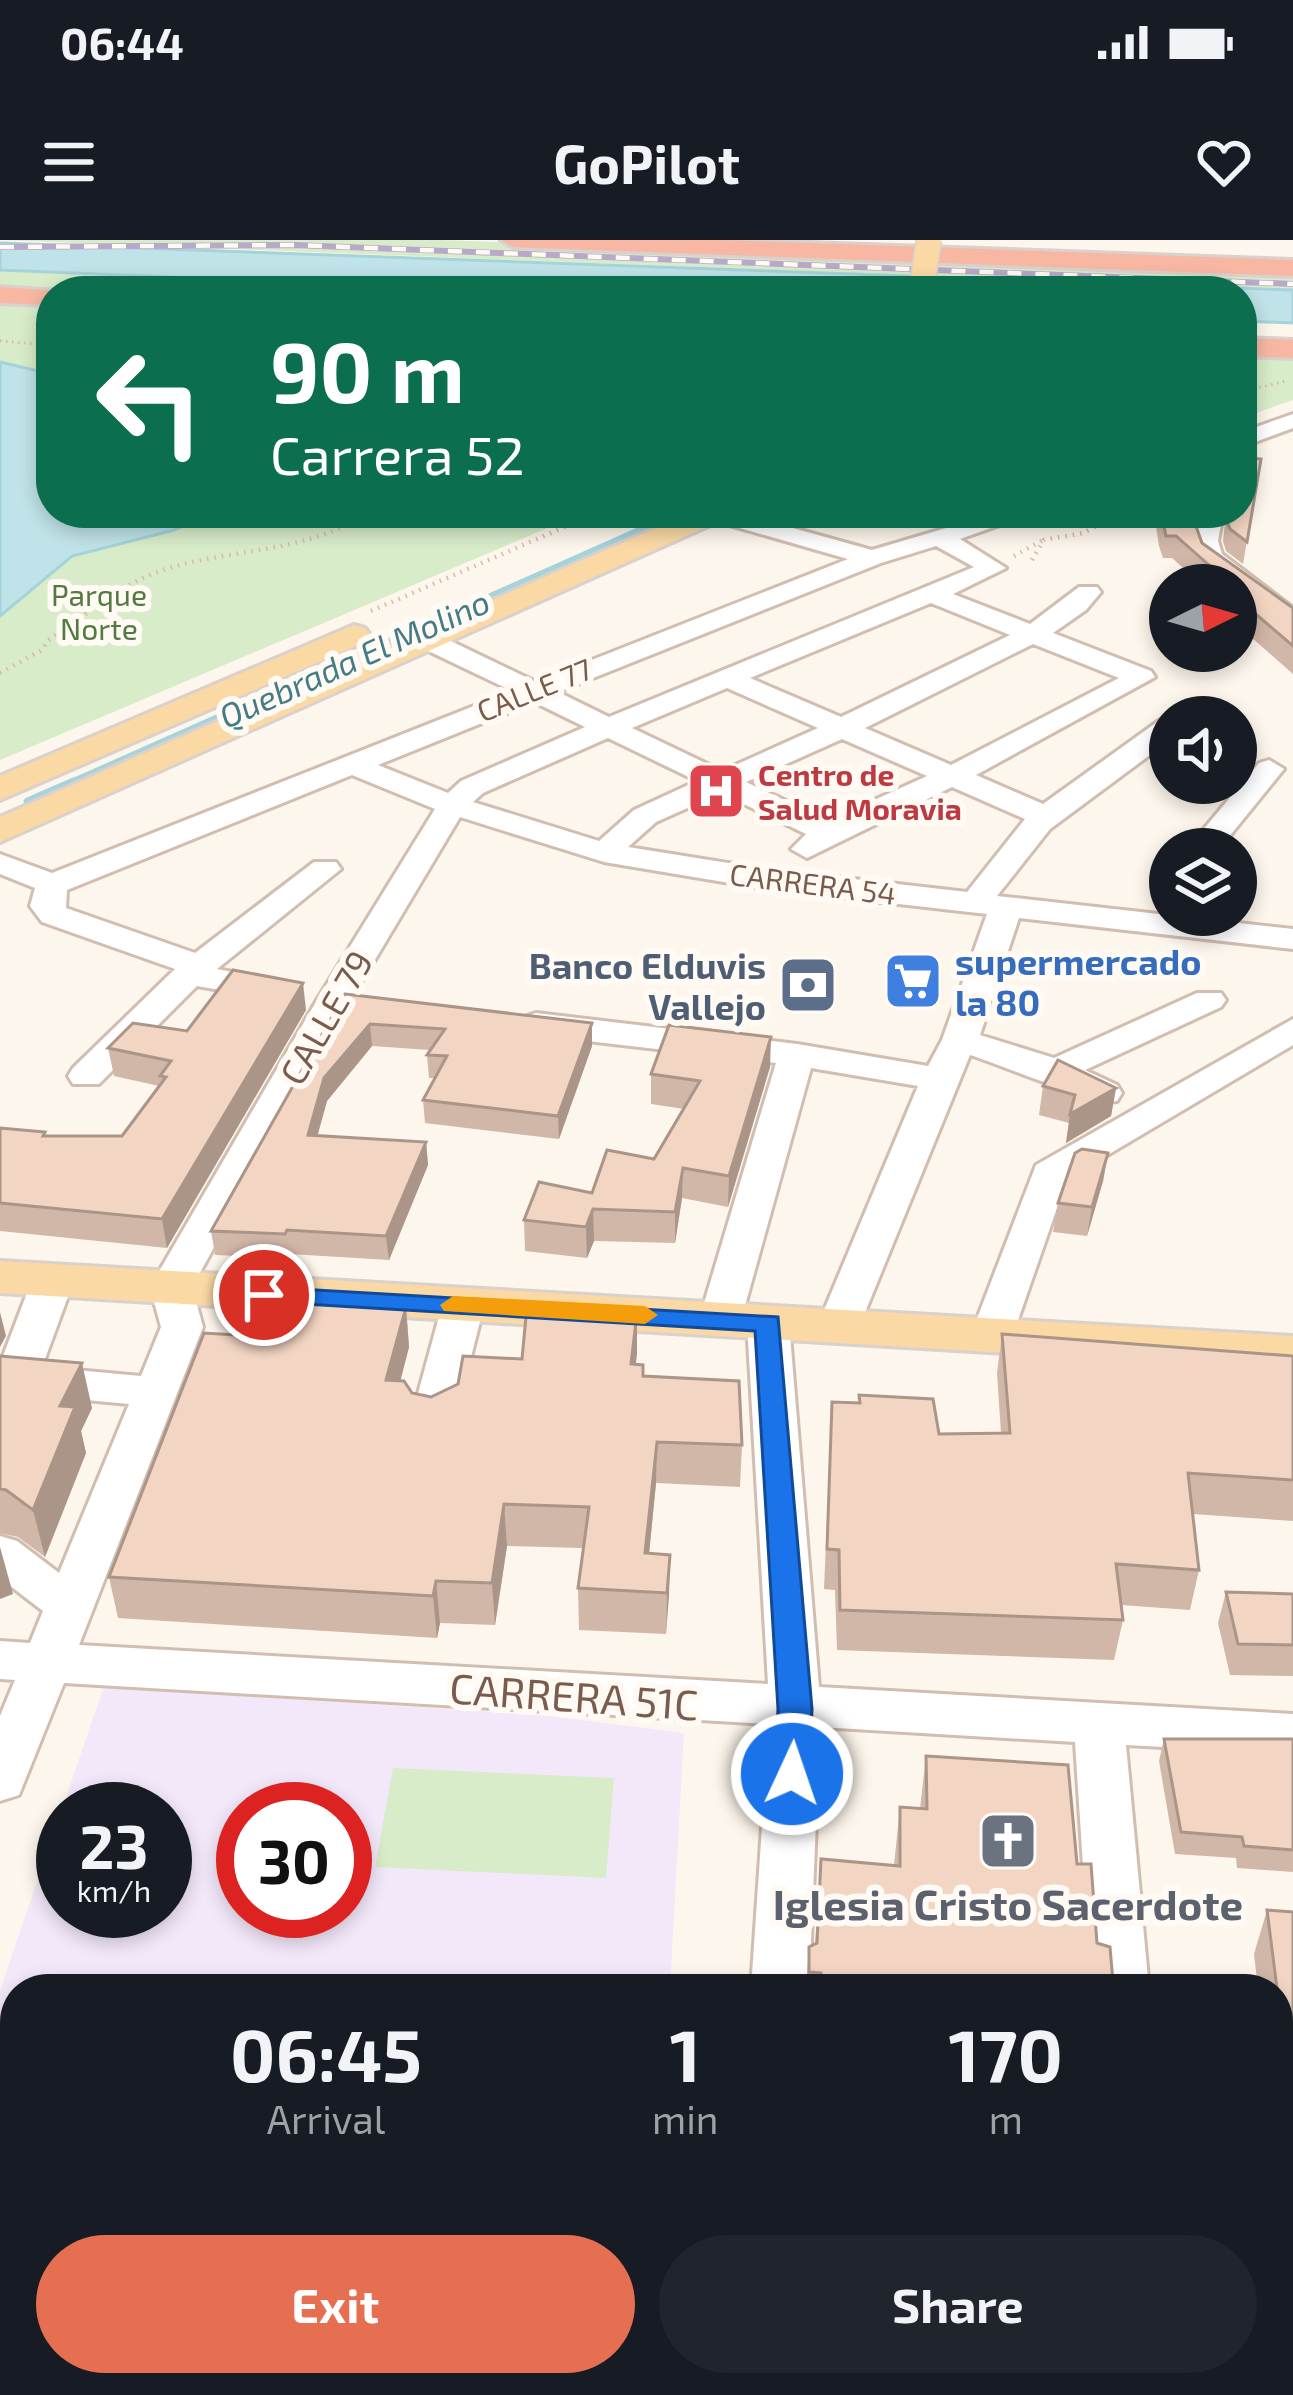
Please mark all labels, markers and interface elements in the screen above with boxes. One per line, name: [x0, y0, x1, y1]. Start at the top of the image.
text: 06:44: [60, 15, 184, 69]
icon: menu: [36, 129, 102, 195]
icon: heart: [1191, 129, 1257, 195]
text: GoPilot: [553, 130, 740, 195]
text: 90 m: [270, 319, 465, 420]
icon: left: [72, 324, 228, 480]
text: Carrera 52: [270, 421, 525, 486]
north arrow: [1149, 564, 1257, 672]
map controls: [1149, 564, 1257, 936]
park label: Parque Norte: [51, 576, 147, 646]
water label: Quebrada El Molino: [213, 580, 495, 736]
street label: CALLE 77: [471, 650, 597, 728]
button: sound: [1149, 696, 1257, 804]
place label: Centro de Salud Moravia: [758, 756, 962, 826]
hospital icon: Centro de Salud Moravia: [685, 760, 747, 822]
button: layers: [1149, 828, 1257, 936]
street label: CARRERA 54: [728, 855, 898, 911]
place label: supermercado la 80: [955, 939, 1201, 1023]
street label: CALLE 79: [270, 943, 380, 1091]
place label: Banco Elduvis Vallejo: [529, 943, 766, 1027]
supermarket icon: supermercado la 80: [882, 950, 944, 1012]
bank icon: Banco Elduvis Vallejo: [777, 954, 839, 1016]
pin: [213, 1244, 315, 1346]
icon: arrive: [231, 1262, 297, 1328]
street label: CARRERA 51C: [448, 1661, 700, 1729]
position arrow: [729, 1711, 855, 1837]
speed limit sign: 30: [216, 1782, 372, 1938]
text: 23: [80, 1809, 148, 1881]
church icon: Iglesia Cristo Sacerdote: [977, 1810, 1039, 1872]
text: km/h: [77, 1872, 151, 1908]
place label: Iglesia Cristo Sacerdote: [773, 1878, 1243, 1928]
text: 06:45: [230, 2010, 422, 2096]
text: 1: [670, 2010, 701, 2096]
text: 170: [948, 2010, 1063, 2096]
text: Arrival: [267, 2095, 385, 2142]
text: min: [652, 2095, 718, 2142]
text: m: [989, 2095, 1023, 2142]
button: Exit: [36, 2235, 635, 2373]
button: Share: [659, 2235, 1257, 2373]

